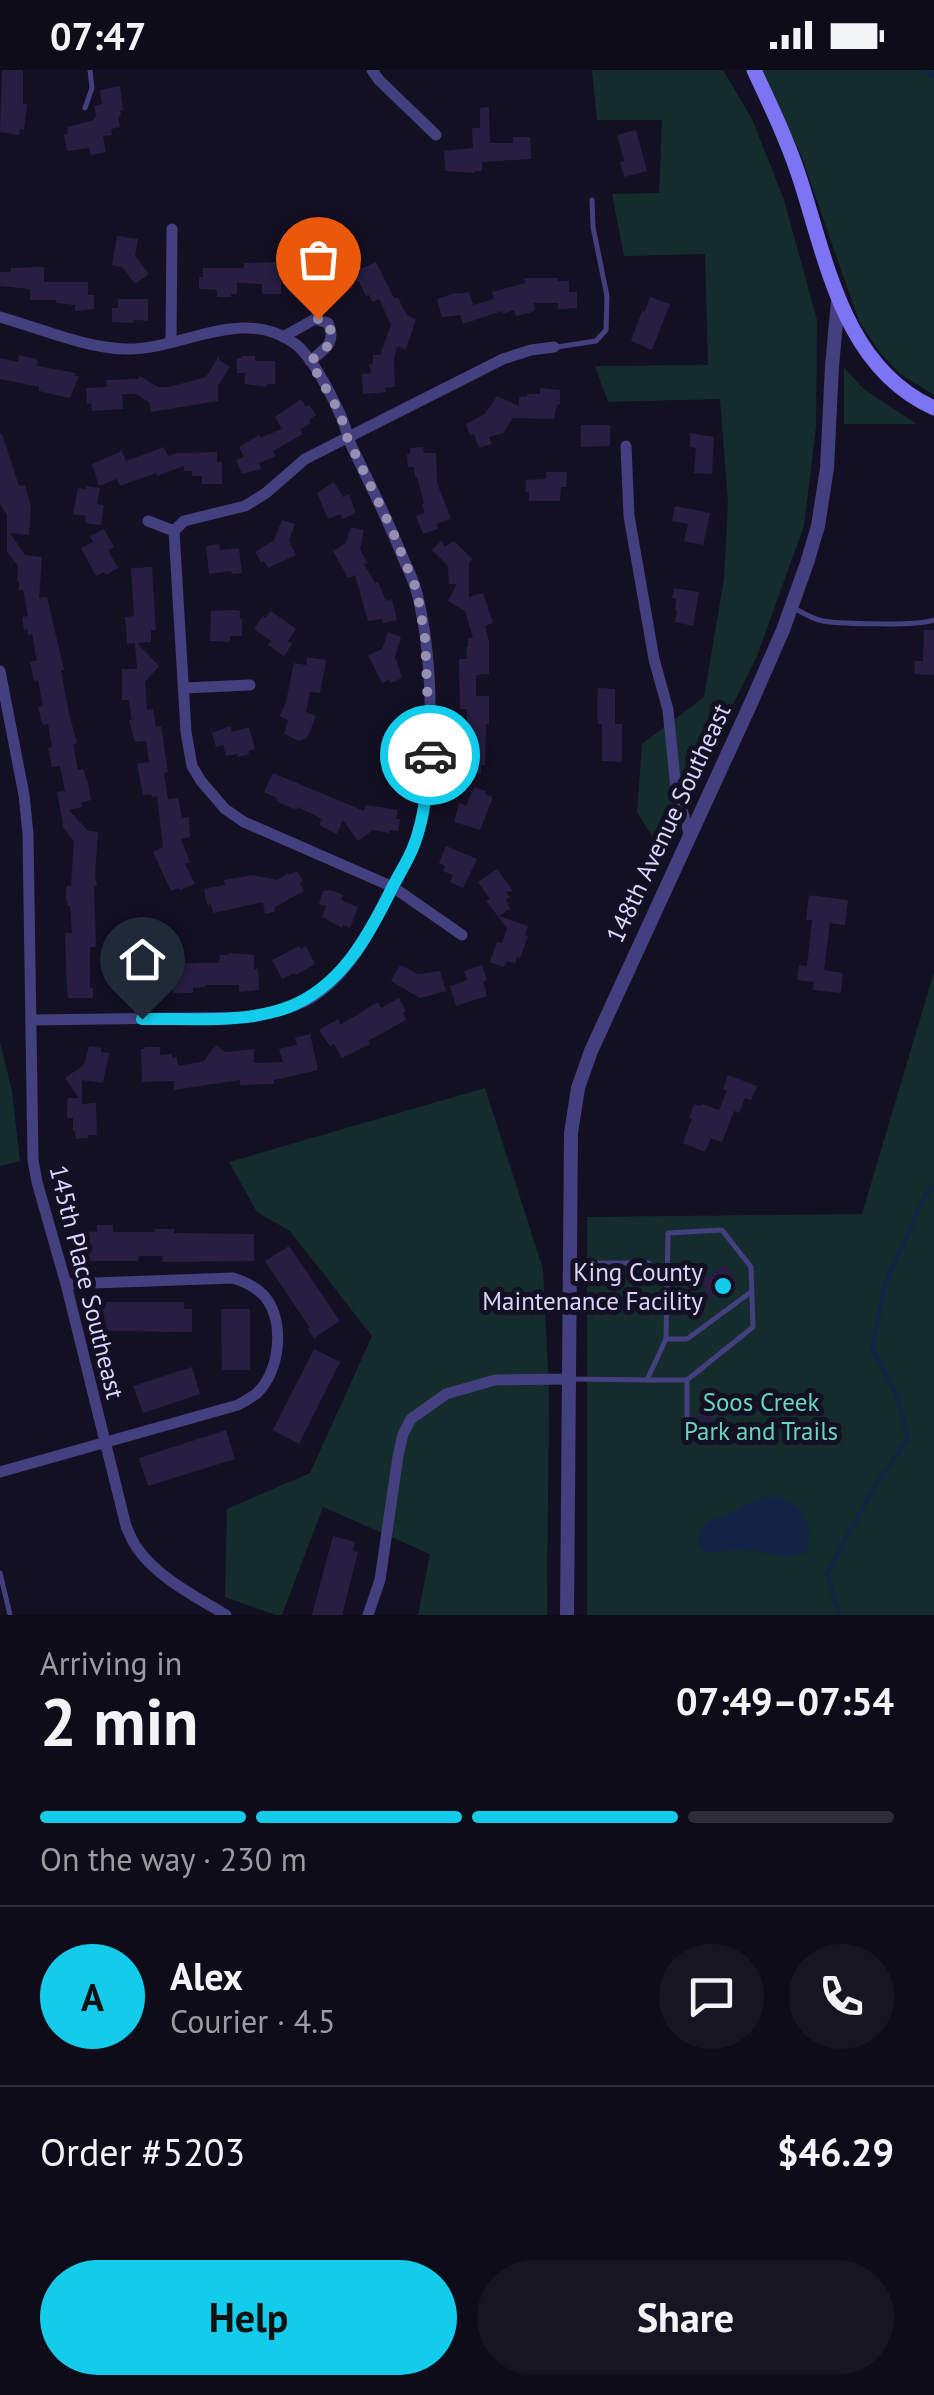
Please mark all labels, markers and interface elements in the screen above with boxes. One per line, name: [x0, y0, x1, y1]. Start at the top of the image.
text: 07:47: [50, 11, 146, 60]
pin: [276, 217, 361, 320]
icon: bag: [291, 232, 346, 287]
street label: 148th Avenue Southeast: [599, 698, 738, 948]
courier: [380, 705, 480, 805]
icon: car: [403, 728, 458, 783]
pin: [100, 917, 185, 1020]
icon: home: [115, 932, 170, 987]
street label: 145th Place Southeast: [42, 1162, 132, 1403]
place label: King County Maintenance Facility: [482, 1256, 703, 1317]
marker: King County Maintenance Facility: [712, 1275, 734, 1297]
park label: Soos Creek Park and Trails: [684, 1386, 838, 1447]
text: Arriving in: [40, 1642, 182, 1684]
text: 07:49–07:54: [676, 1676, 894, 1725]
text: 2 min: [40, 1679, 199, 1763]
text: On the way · 230 m: [40, 1838, 307, 1880]
button: chat: [659, 1944, 764, 2049]
button: phone: [789, 1944, 894, 2049]
text: Alex: [170, 1951, 243, 2000]
text: A: [81, 1972, 104, 2021]
text: Courier · 4.5: [170, 2000, 336, 2042]
text: Order #5203: [40, 2127, 245, 2176]
text: $46.29: [777, 2127, 894, 2176]
button: Help: [40, 2260, 457, 2375]
button: Share: [477, 2260, 894, 2375]

